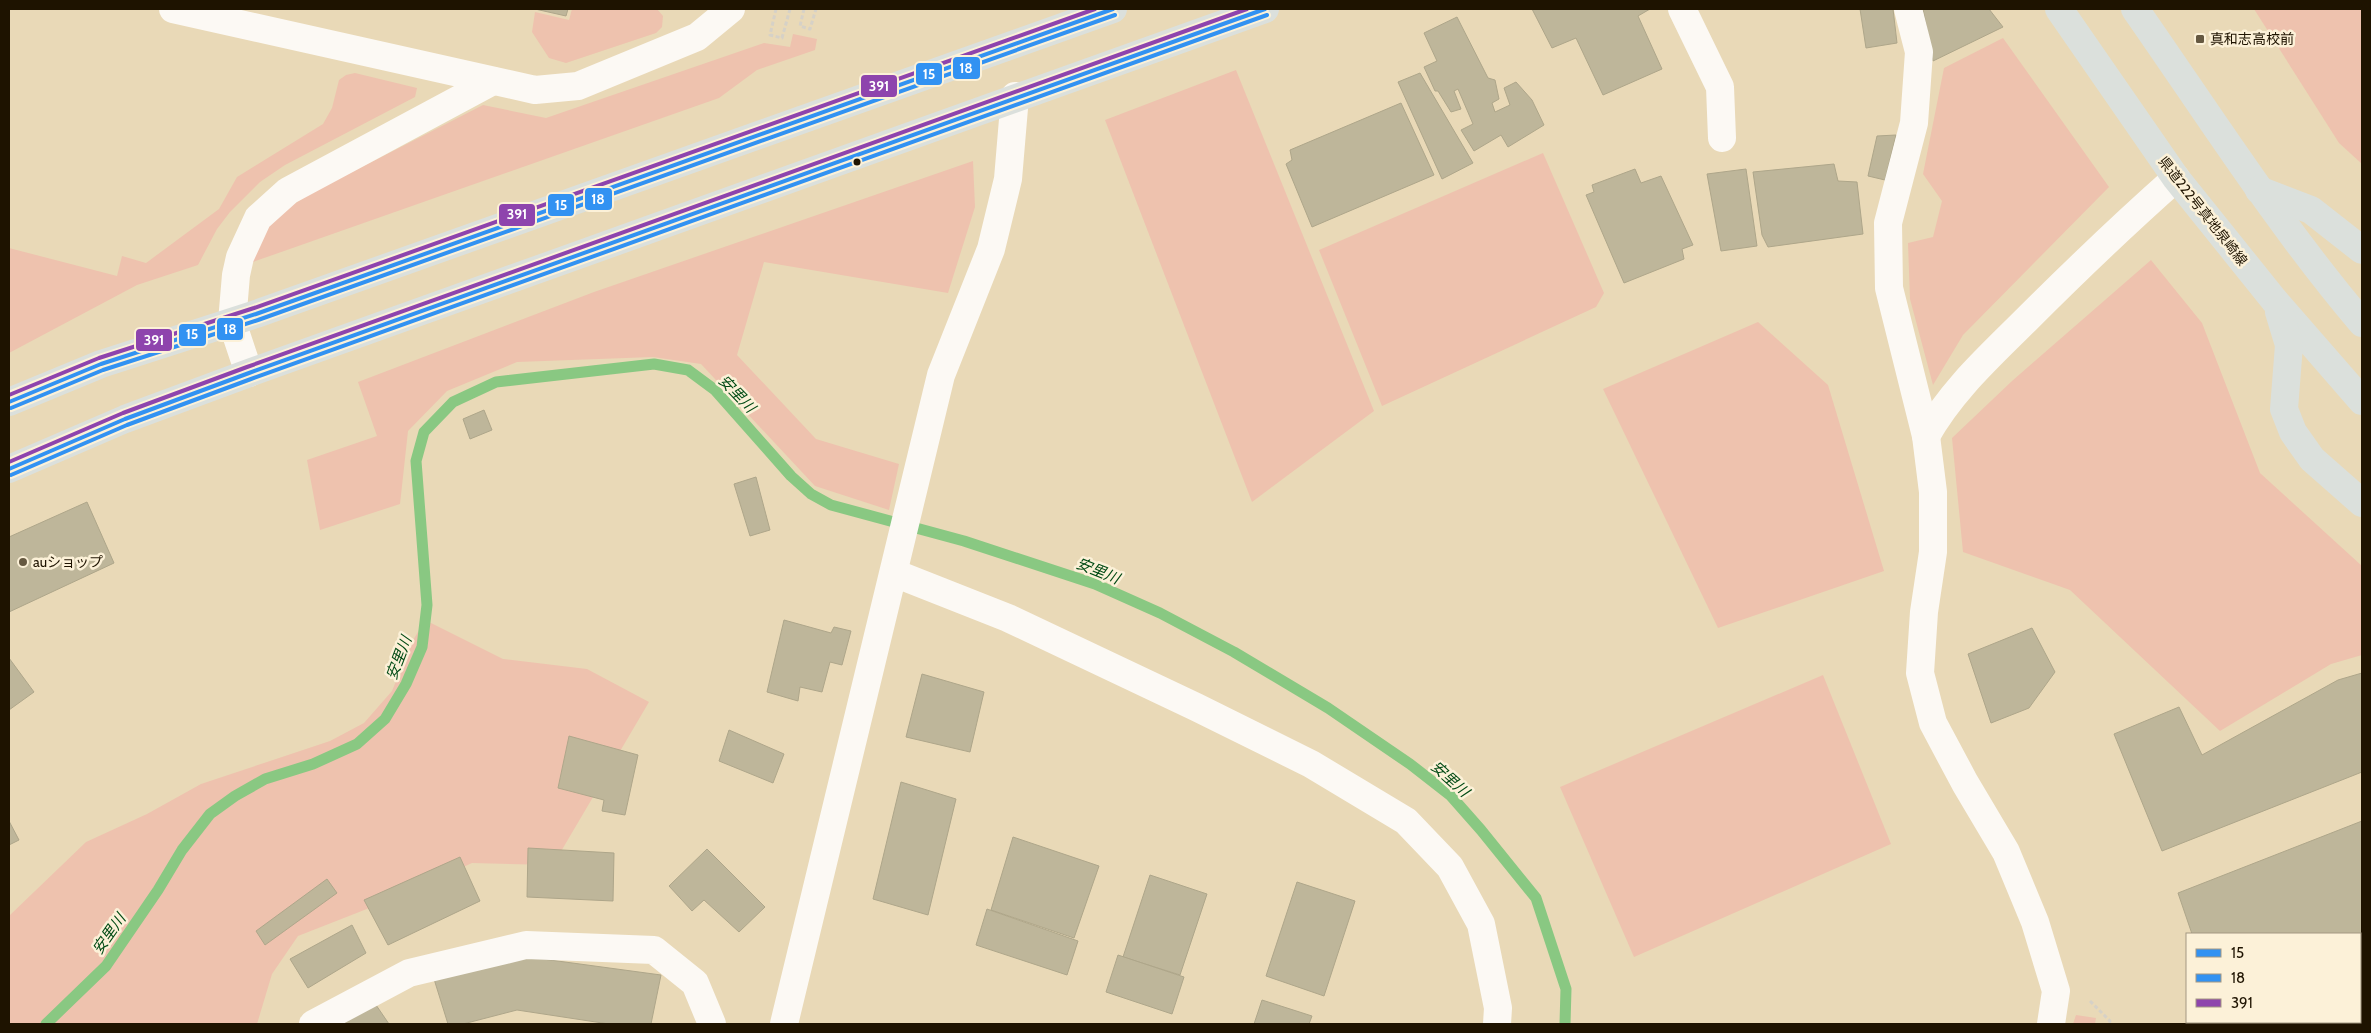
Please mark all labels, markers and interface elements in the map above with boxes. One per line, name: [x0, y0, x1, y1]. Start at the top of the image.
place label: 真和志高校前: [2210, 30, 2294, 48]
marker: 真和志高校前: [2194, 33, 2206, 45]
line badge: 18: [952, 56, 981, 80]
text: 18: [959, 59, 973, 77]
line badge: 15: [915, 62, 943, 86]
text: 15: [923, 65, 935, 83]
line badge: 391: [860, 74, 898, 98]
text: 391: [869, 77, 889, 95]
street label: 県道222号真地泉崎線: [2155, 153, 2251, 269]
unlabelled marker: [852, 157, 862, 167]
line badge: 18: [584, 187, 613, 211]
text: 18: [591, 190, 605, 208]
line badge: 15: [547, 193, 575, 217]
text: 15: [555, 196, 567, 214]
line badge: 391: [498, 203, 536, 227]
text: 391: [507, 205, 527, 223]
line badge: 18: [216, 317, 244, 341]
text: 18: [223, 320, 237, 338]
line badge: 15: [178, 323, 207, 347]
text: 15: [186, 325, 198, 343]
line badge: 391: [135, 328, 173, 352]
text: 391: [144, 331, 164, 349]
water label: 安里川: [715, 372, 760, 418]
place label: auショップ: [33, 553, 103, 571]
water label: 安里川: [1074, 554, 1124, 589]
marker: auショップ: [17, 556, 29, 568]
water label: 安里川: [383, 632, 416, 682]
water label: 安里川: [1427, 757, 1474, 802]
water label: 安里川: [89, 909, 130, 958]
legend: [2186, 933, 2361, 1023]
text: 15: [2231, 944, 2244, 962]
text: 18: [2231, 969, 2245, 987]
text: 391: [2231, 994, 2253, 1012]

